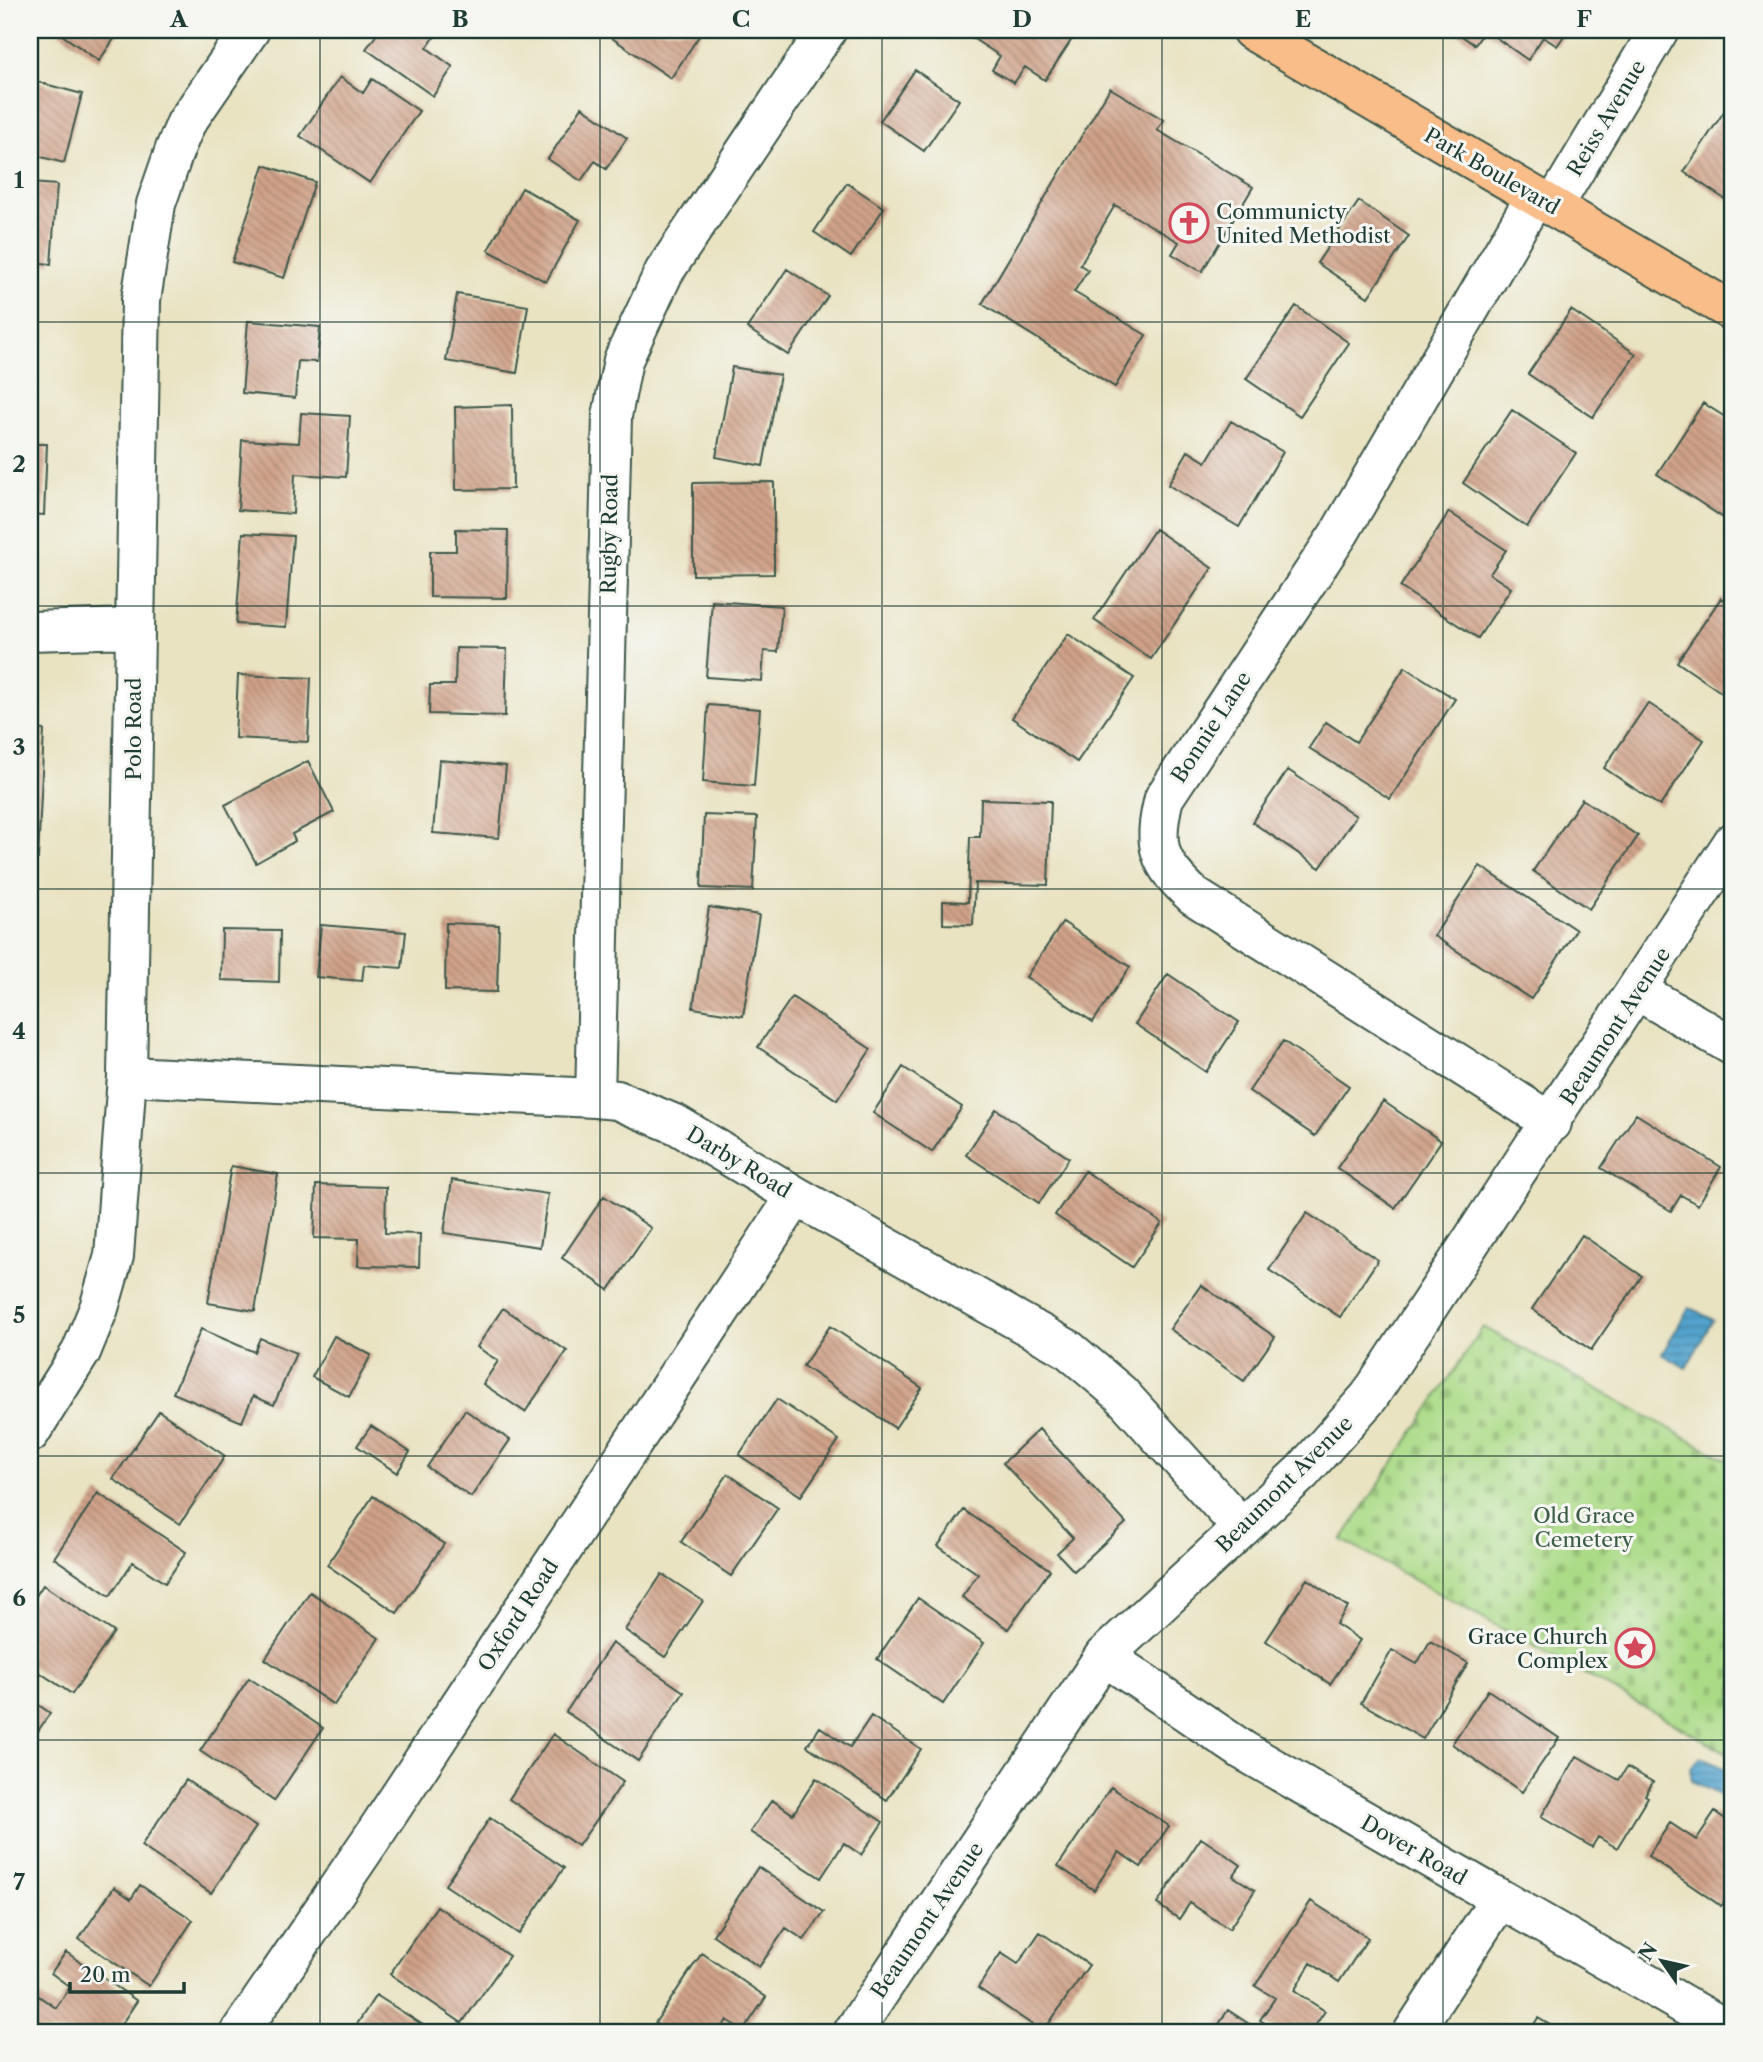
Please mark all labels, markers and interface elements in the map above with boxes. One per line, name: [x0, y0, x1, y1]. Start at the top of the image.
text: A: [169, 5, 189, 33]
text: B: [451, 5, 469, 33]
text: C: [732, 5, 750, 33]
text: D: [1012, 5, 1032, 33]
text: E: [1295, 5, 1311, 33]
text: F: [1576, 5, 1592, 33]
street label: Reiss Avenue: [1562, 55, 1650, 181]
street label: Park Boulevard: [1420, 122, 1564, 220]
text: 1: [14, 166, 25, 194]
place label: Communicty United Methodist: [1216, 199, 1391, 248]
church icon: Communicty United Methodist: [1168, 202, 1210, 244]
text: 2: [12, 450, 26, 478]
street label: Rugby Road: [595, 474, 623, 594]
street label: Bonnie Lane: [1166, 667, 1256, 787]
street label: Polo Road: [121, 677, 146, 780]
text: 3: [13, 733, 26, 761]
street label: Beaumont Avenue: [1555, 943, 1675, 1109]
text: 4: [12, 1017, 26, 1045]
street label: Darby Road: [682, 1121, 796, 1203]
text: 5: [13, 1301, 25, 1329]
street label: Beaumont Avenue: [1211, 1411, 1357, 1557]
park label: Old Grace Cemetery: [1533, 1503, 1635, 1552]
street label: Oxford Road: [473, 1554, 564, 1676]
text: 6: [12, 1584, 26, 1612]
place label: Grace Church Complex: [1468, 1624, 1609, 1673]
place icon: Grace Church Complex: [1614, 1627, 1656, 1669]
street label: Dover Road: [1357, 1810, 1471, 1890]
street label: Beaumont Avenue: [866, 1837, 988, 2003]
text: 7: [13, 1868, 25, 1896]
north arrow: [1626, 1926, 1696, 1996]
text: N: [1634, 1938, 1662, 1965]
scale bar: [70, 1950, 184, 1994]
text: 20 m: [80, 1962, 131, 1987]

